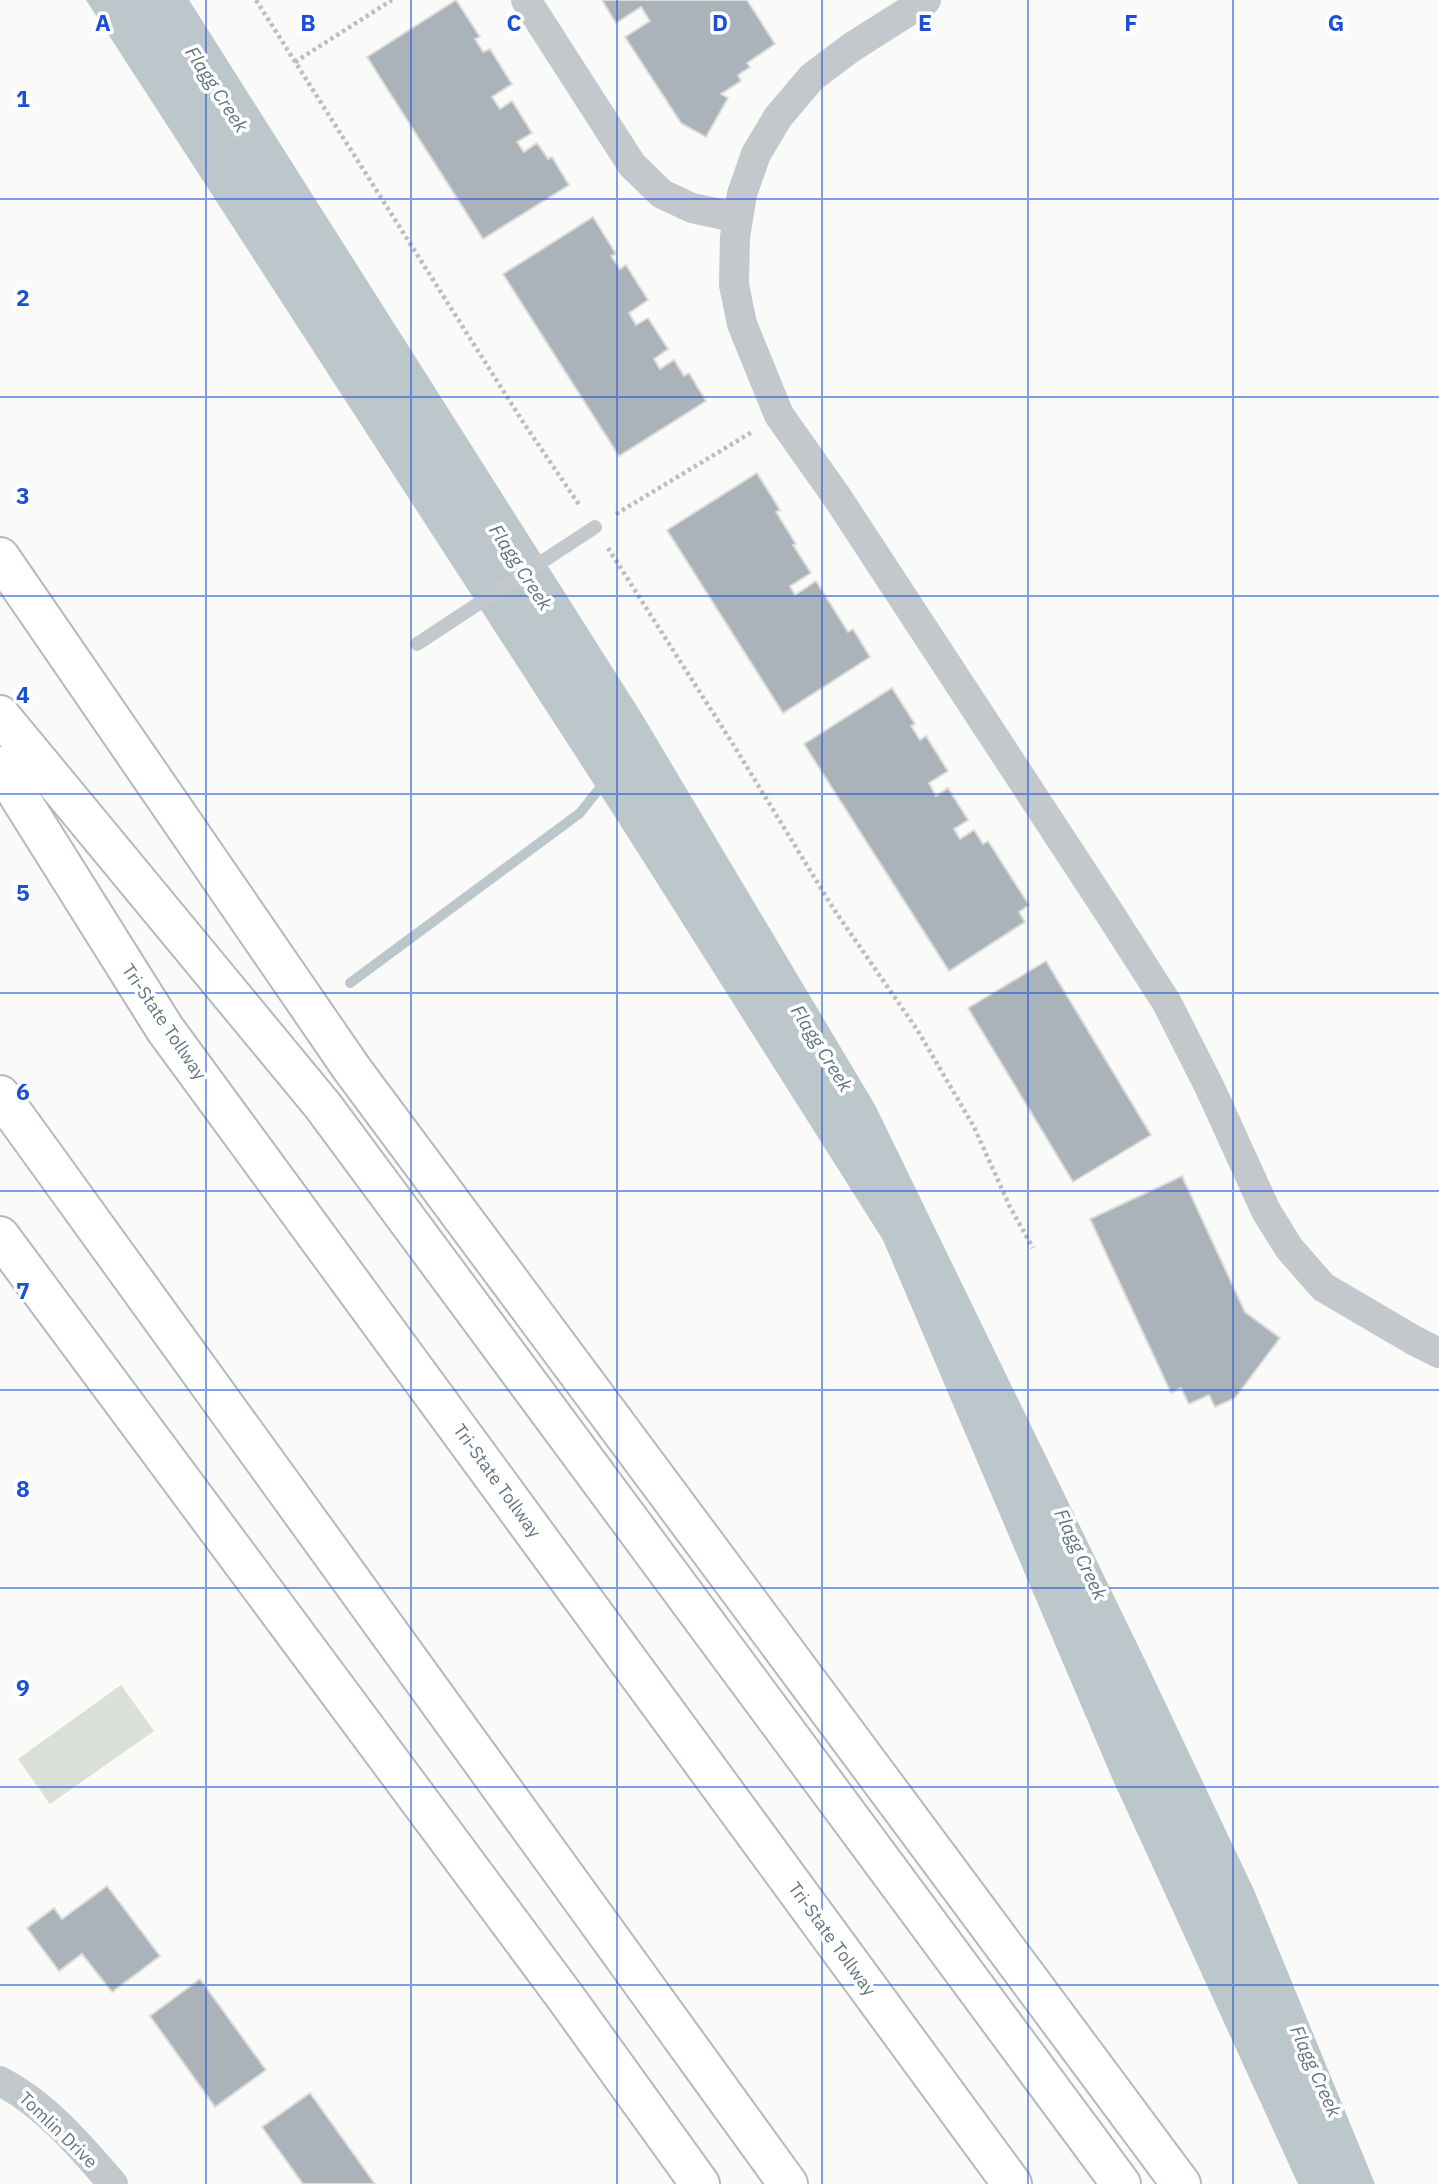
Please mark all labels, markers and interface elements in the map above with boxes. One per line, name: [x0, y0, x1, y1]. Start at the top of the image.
text: A: [95, 7, 111, 37]
text: B: [300, 7, 316, 37]
text: C: [507, 7, 522, 37]
text: D: [712, 7, 728, 37]
text: E: [918, 7, 932, 37]
text: F: [1124, 7, 1138, 37]
text: G: [1328, 7, 1344, 37]
water label: Flagg Creek: [180, 41, 254, 137]
text: 1: [16, 83, 30, 113]
text: 2: [16, 282, 30, 312]
text: 3: [16, 480, 30, 510]
water label: Flagg Creek: [484, 519, 558, 615]
text: 4: [16, 679, 30, 709]
text: 5: [16, 877, 30, 907]
street label: Tri-State Tollway: [117, 959, 212, 1084]
water label: Flagg Creek: [786, 1000, 859, 1097]
text: 6: [16, 1076, 30, 1106]
text: 7: [16, 1275, 30, 1305]
street label: Tri-State Tollway: [448, 1419, 546, 1542]
text: 8: [16, 1473, 30, 1503]
water label: Flagg Creek: [1049, 1505, 1113, 1604]
text: 9: [16, 1672, 30, 1702]
street label: Tri-State Tollway: [783, 1877, 881, 2000]
water label: Flagg Creek: [1285, 2021, 1347, 2122]
street label: Tomlin Drive: [14, 2086, 103, 2173]

